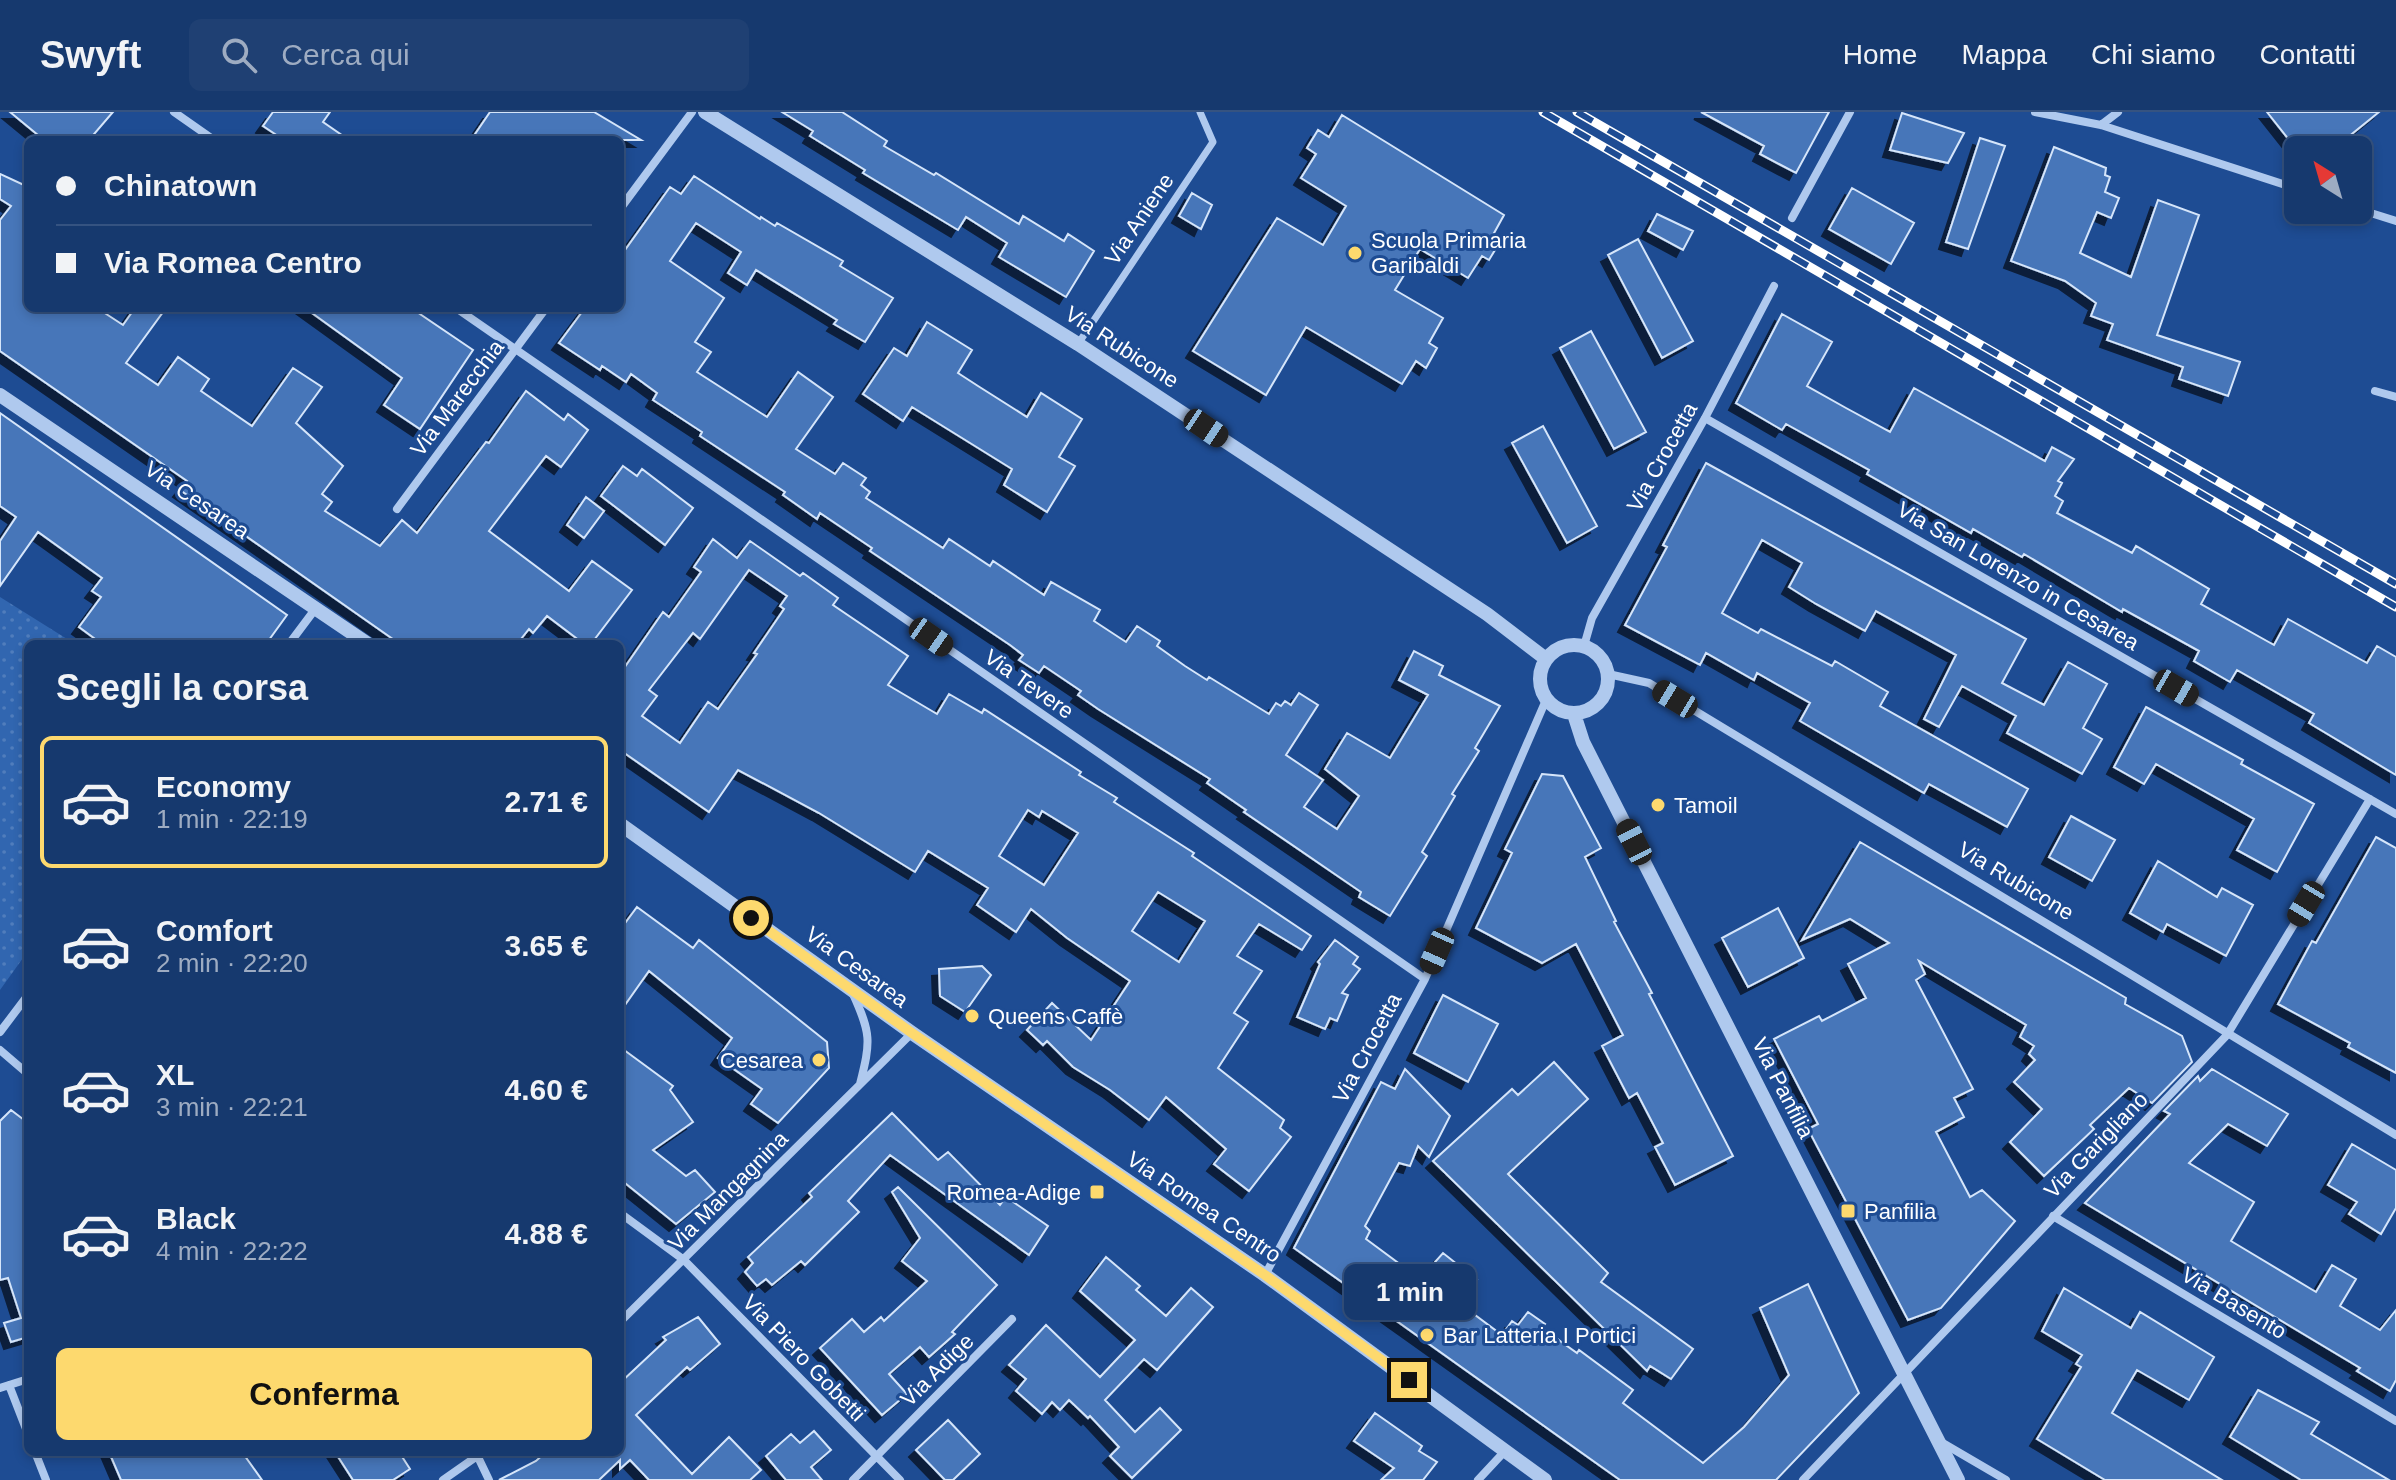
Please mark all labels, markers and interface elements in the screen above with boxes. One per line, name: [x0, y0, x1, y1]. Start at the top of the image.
search box: [189, 19, 749, 91]
icon: search: [217, 33, 261, 77]
text: Swyft: [40, 34, 141, 76]
text: Cerca qui: [281, 38, 410, 71]
text: Home: [1843, 39, 1917, 70]
text: Mappa: [1961, 39, 2047, 70]
text: Chi siamo: [2091, 39, 2216, 70]
text: Contatti: [2260, 39, 2356, 70]
north arrow: [2284, 136, 2372, 224]
map controls: [2284, 136, 2372, 224]
text: Chinatown: [104, 169, 257, 202]
street label: Via Aniene: [1099, 169, 1179, 269]
place label: Scuola Primaria Garibaldi: [1371, 228, 1527, 278]
marker: Scuola Primaria Garibaldi: [1346, 244, 1364, 262]
text: Via Romea Centro: [104, 246, 362, 279]
street label: Via Rubicone: [1060, 301, 1184, 393]
street label: Via Marecchia: [405, 334, 509, 461]
street label: Via Crocetta: [1622, 398, 1703, 516]
car: [1179, 405, 1233, 451]
street label: Via Cesarea: [140, 456, 255, 545]
street label: Via San Lorenzo in Cesarea: [1893, 496, 2144, 656]
car: [904, 613, 958, 661]
street label: Via Tevere: [980, 644, 1078, 724]
car: [2149, 666, 2203, 710]
text: Scegli la corsa: [56, 667, 308, 708]
car: [1648, 676, 1702, 722]
icon: car: [60, 766, 132, 838]
text: Economy: [156, 770, 291, 803]
text: 2.71 €: [505, 785, 588, 818]
place label: Tamoil: [1674, 793, 1738, 818]
marker: Tamoil: [1649, 796, 1667, 814]
text: 1 min · 22:19: [156, 804, 308, 834]
car: [1612, 815, 1656, 869]
street label: Via Rubicone: [1954, 837, 2078, 925]
car: [2283, 877, 2329, 931]
route start: [733, 900, 769, 936]
icon: car: [60, 910, 132, 982]
text: Comfort: [156, 914, 273, 947]
street label: Via Cesarea: [801, 921, 914, 1013]
car: [1416, 924, 1458, 978]
text: 3.65 €: [505, 929, 588, 962]
text: 2 min · 22:20: [156, 948, 308, 978]
street label: Via Crocetta: [1328, 988, 1407, 1107]
place label: Queens Caffè: [988, 1004, 1123, 1029]
marker: Queens Caffè: [963, 1007, 981, 1025]
street label: Via Panfilia: [1747, 1033, 1819, 1143]
place label: Cesarea: [720, 1048, 804, 1073]
marker: Cesarea: [810, 1051, 828, 1069]
icon: car: [60, 1054, 132, 1126]
text: XL: [156, 1058, 194, 1091]
text: 4.60 €: [505, 1073, 588, 1106]
street label: Via Garigliano: [2039, 1087, 2153, 1203]
text: 3 min · 22:21: [156, 1092, 308, 1122]
street label: Via Mangagnina: [663, 1126, 793, 1256]
street label: Via Romea Centro: [1122, 1146, 1286, 1268]
place label: Romea-Adige: [946, 1180, 1081, 1205]
marker: Romea-Adige: [1088, 1183, 1106, 1201]
icon: car: [60, 1198, 132, 1270]
place label: Panfilia: [1864, 1199, 1937, 1224]
text: Black: [156, 1202, 236, 1235]
marker: Panfilia: [1839, 1202, 1857, 1220]
text: 4.88 €: [505, 1217, 588, 1250]
text: 4 min · 22:22: [156, 1236, 308, 1266]
street label: Via Basento: [2177, 1262, 2291, 1344]
callout: 1 min: [1343, 1264, 1475, 1320]
text: 1 min: [1376, 1277, 1444, 1307]
street label: Via Piero Gobetti: [737, 1290, 871, 1426]
place label: Bar Latteria I Portici: [1443, 1323, 1636, 1348]
marker: Bar Latteria I Portici: [1418, 1326, 1436, 1344]
street label: Via Adige: [895, 1328, 979, 1412]
button: Conferma: [56, 1348, 592, 1440]
route end: [1391, 1362, 1427, 1398]

